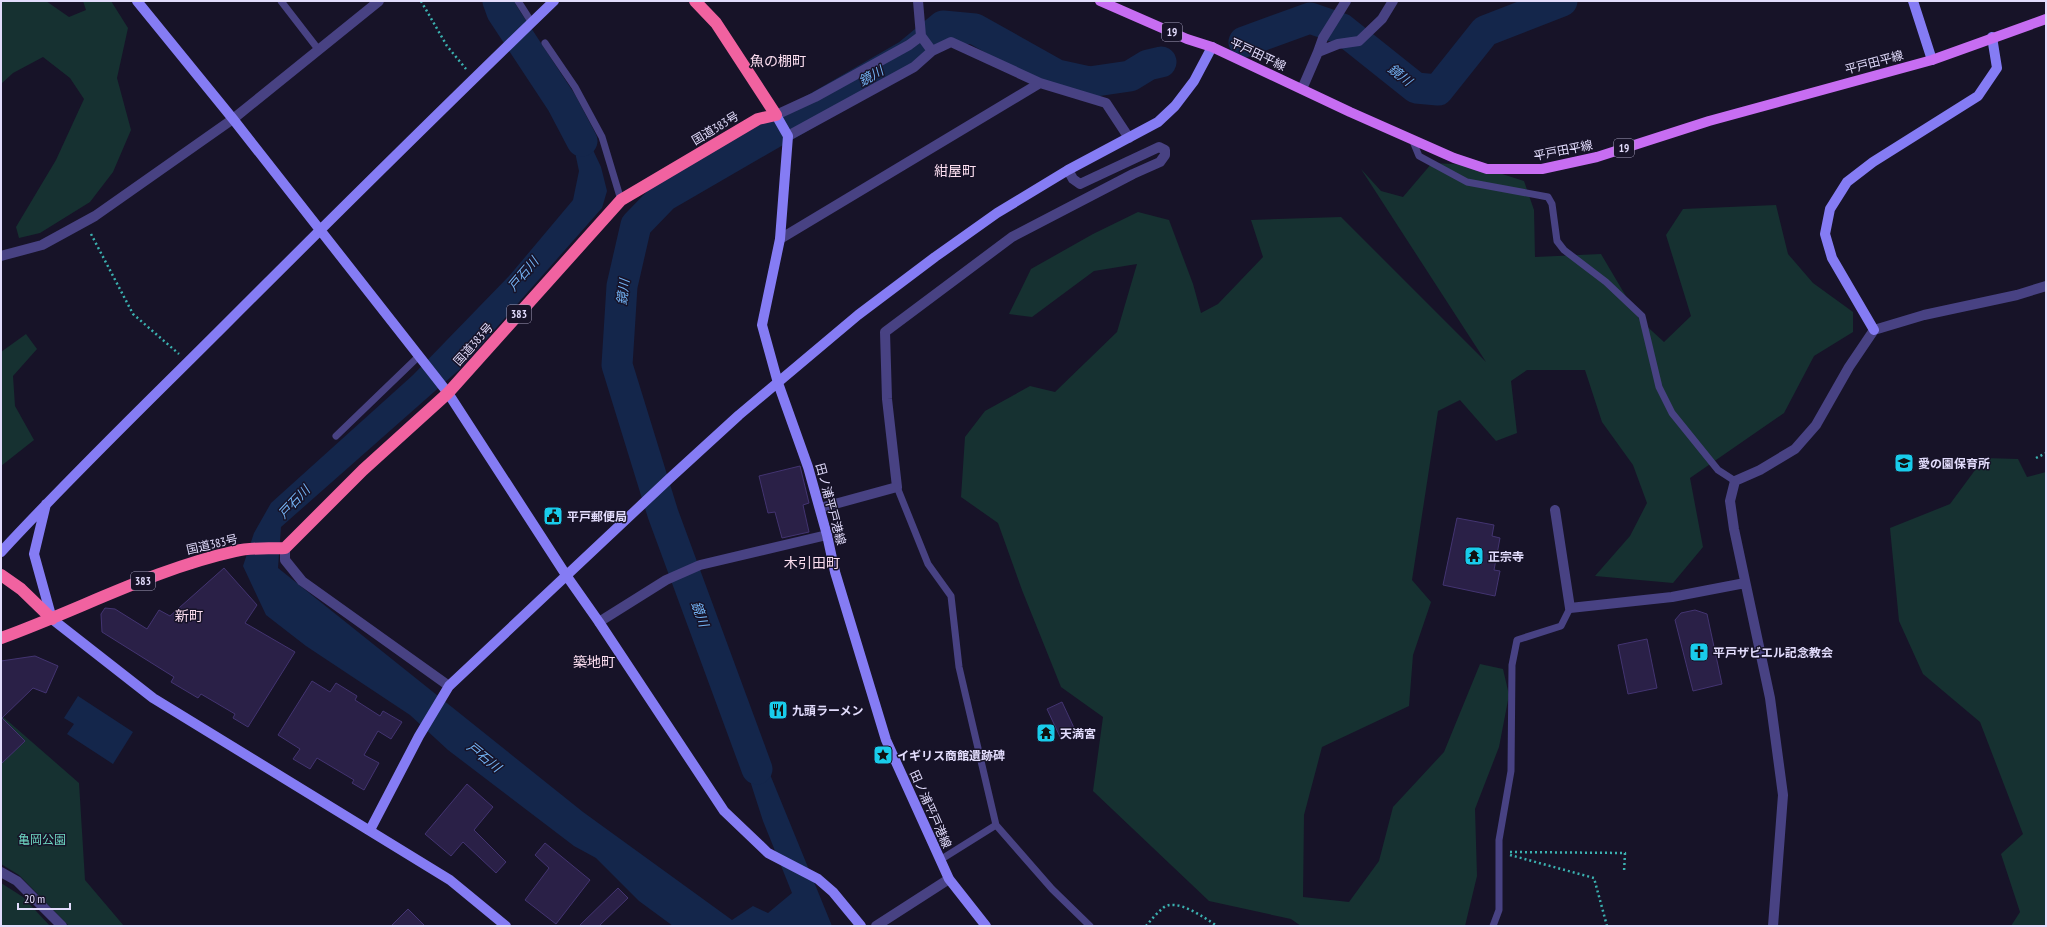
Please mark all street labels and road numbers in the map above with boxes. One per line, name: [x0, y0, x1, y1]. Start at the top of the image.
road number: 19: [1162, 23, 1182, 41]
street label: 平戸田平線: [1228, 35, 1288, 73]
street label: 平戸田平線: [1843, 47, 1905, 77]
street label: 国道383号: [689, 108, 741, 148]
street label: 平戸田平線: [1532, 137, 1594, 163]
road number: 19: [1614, 139, 1634, 157]
road number: 383: [507, 305, 531, 323]
street label: 国道383号: [450, 320, 496, 368]
street label: 田ノ浦平戸港線: [813, 461, 849, 547]
street label: 国道383号: [185, 531, 239, 557]
road number: 383: [131, 572, 155, 590]
street label: 田ノ浦平戸港線: [907, 768, 955, 850]

